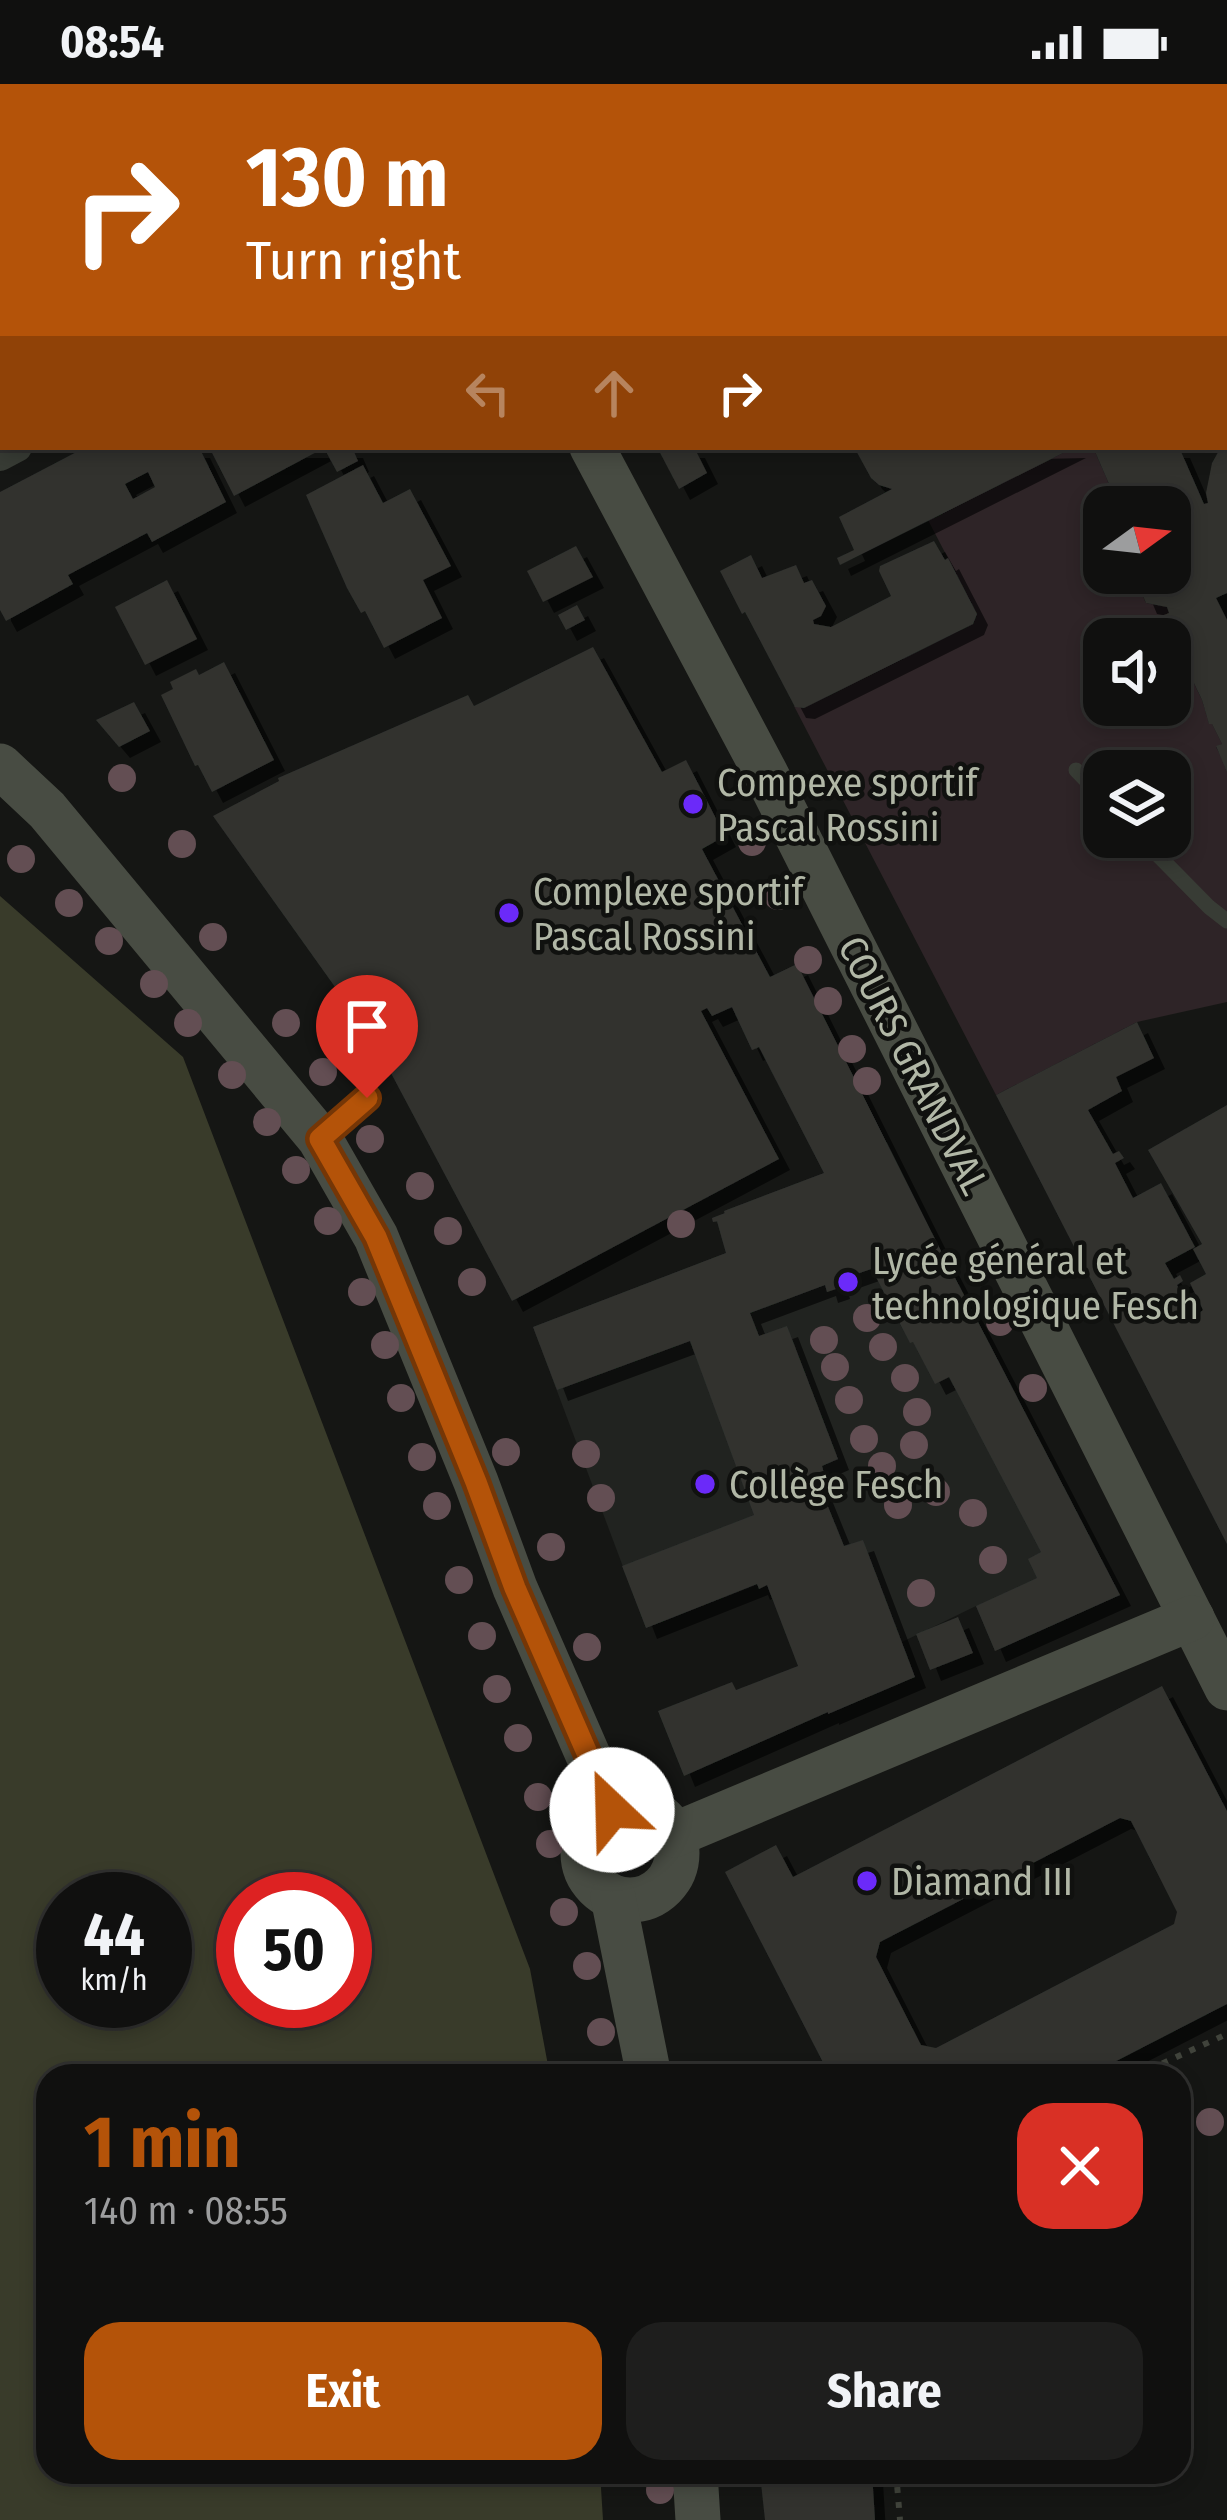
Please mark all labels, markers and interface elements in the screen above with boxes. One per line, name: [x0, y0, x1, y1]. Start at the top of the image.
text: 08:54: [60, 15, 164, 69]
text: 130 m: [246, 127, 449, 228]
icon: right: [48, 132, 204, 288]
text: Turn right: [246, 229, 461, 293]
icon: left: [455, 360, 521, 426]
icon: ahead: [581, 360, 647, 426]
icon: right: [707, 360, 773, 426]
north arrow: [1083, 486, 1191, 594]
map controls: [1083, 486, 1191, 858]
button: sound: [1083, 618, 1191, 726]
button: layers: [1083, 750, 1191, 858]
place label: Compexe sportif Pascal Rossini: [717, 760, 980, 851]
marker: Compexe sportif Pascal Rossini: [680, 791, 706, 817]
place label: Complexe sportif Pascal Rossini: [533, 869, 807, 960]
marker: Complexe sportif Pascal Rossini: [496, 900, 522, 926]
street label: COURS GRANDVAL: [828, 929, 998, 1202]
pin: [316, 975, 418, 1098]
icon: arrive: [334, 993, 400, 1059]
place label: Lycée général et technologique Fesch: [872, 1238, 1199, 1329]
marker: Lycée général et technologique Fesch: [835, 1269, 861, 1295]
place label: Collège Fesch: [729, 1462, 943, 1508]
marker: Collège Fesch: [692, 1471, 718, 1497]
position arrow: [549, 1747, 675, 1873]
place label: Diamand III: [891, 1859, 1073, 1905]
marker: Diamand III: [854, 1868, 880, 1894]
speed limit sign: 50: [216, 1872, 372, 2028]
text: 44: [83, 1899, 145, 1971]
text: km/h: [81, 1962, 147, 1998]
text: 1 min: [84, 2100, 241, 2186]
button: close: [1017, 2103, 1143, 2229]
text: 140 m · 08:55: [84, 2188, 288, 2234]
button: Exit: [84, 2322, 602, 2460]
button: Share: [626, 2322, 1143, 2460]

